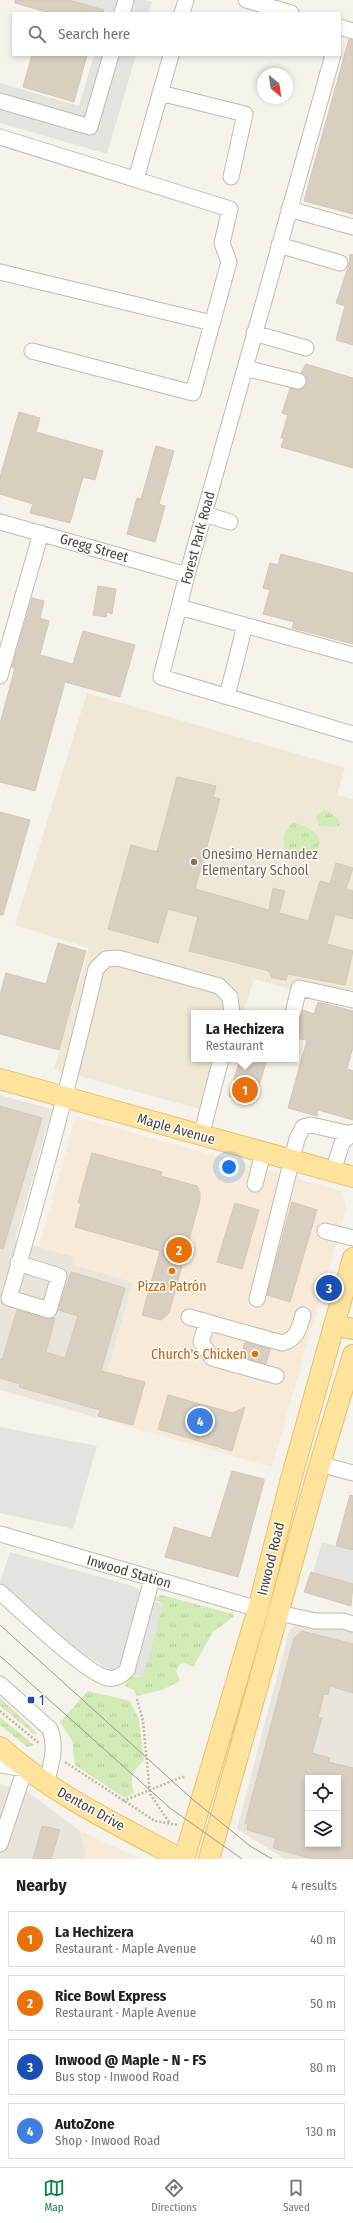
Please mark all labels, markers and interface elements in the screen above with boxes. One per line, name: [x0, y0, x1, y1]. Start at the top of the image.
search box: [12, 12, 341, 56]
icon: search: [26, 23, 48, 45]
text: Search here: [58, 25, 130, 43]
north arrow: [257, 68, 293, 104]
street label: Forest Park Road: [177, 490, 219, 586]
street label: Gregg Street: [58, 530, 131, 566]
place label: Onesimo Hernandez Elementary School: [202, 846, 318, 879]
marker: Onesimo Hernandez Elementary School: [189, 857, 199, 867]
popup: [191, 1010, 299, 1062]
text: La Hechizera: [206, 1020, 284, 1038]
text: Restaurant: [206, 1038, 263, 1053]
pin: 1: [232, 1075, 258, 1105]
street label: Maple Avenue: [135, 1110, 217, 1148]
your location: [219, 1157, 239, 1177]
pin: 2: [166, 1235, 192, 1265]
marker: Pizza Patrón: [167, 1266, 177, 1276]
pin: 3: [316, 1273, 342, 1303]
place label: Pizza Patrón: [137, 1278, 207, 1295]
place label: Church's Chicken: [151, 1346, 247, 1363]
marker: Church's Chicken: [250, 1349, 260, 1359]
pin: 4: [187, 1406, 213, 1436]
street label: Inwood Road: [254, 1521, 288, 1597]
street label: Inwood Station: [85, 1552, 173, 1592]
place label: 1: [39, 1692, 44, 1709]
marker: 1: [26, 1695, 36, 1705]
map controls: [305, 1775, 341, 1847]
button: locate: [305, 1775, 341, 1811]
street label: Denton Drive: [54, 1784, 128, 1835]
button: layers: [305, 1811, 341, 1847]
text: Nearby: [16, 1875, 67, 1896]
text: 4 results: [291, 1878, 337, 1893]
text: La Hechizera: [55, 1923, 134, 1941]
text: 1: [27, 1932, 33, 1947]
text: 40 m: [310, 1932, 336, 1947]
text: Restaurant · Maple Avenue: [55, 1941, 196, 1956]
text: Rice Bowl Express: [55, 1987, 166, 2005]
text: 2: [27, 1996, 33, 2011]
text: 50 m: [310, 1996, 336, 2011]
text: Restaurant · Maple Avenue: [55, 2005, 196, 2020]
text: Inwood @ Maple - N - FS: [55, 2051, 206, 2069]
text: 3: [27, 2060, 33, 2075]
text: 80 m: [310, 2060, 336, 2075]
text: Bus stop · Inwood Road: [55, 2069, 179, 2084]
text: AutoZone: [55, 2115, 115, 2133]
text: 4: [27, 2124, 33, 2139]
text: 130 m: [305, 2124, 336, 2139]
text: Shop · Inwood Road: [55, 2133, 160, 2148]
tab: Map: [43, 2177, 65, 2214]
tab: Directions: [151, 2177, 197, 2214]
tab: Saved: [283, 2177, 310, 2214]

